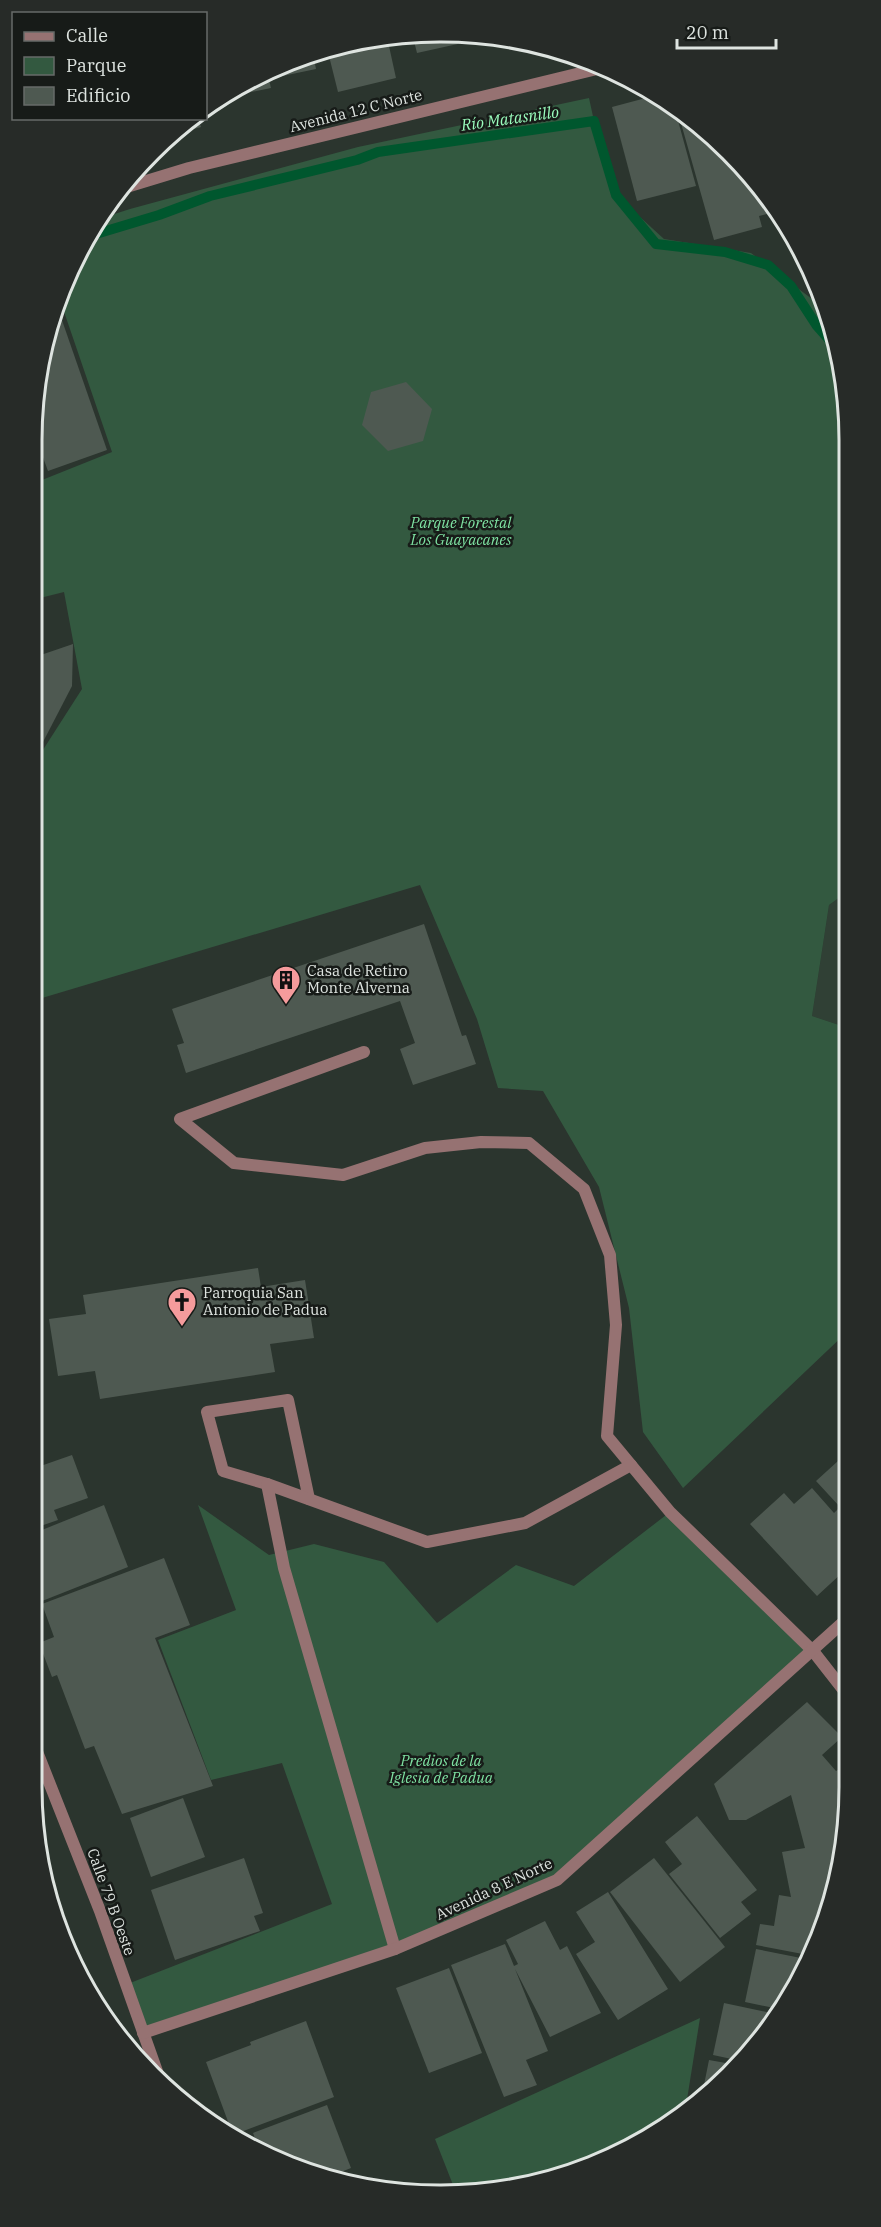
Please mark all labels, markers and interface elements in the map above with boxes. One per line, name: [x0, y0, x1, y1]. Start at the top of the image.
legend: [12, 12, 207, 120]
scale bar: [677, 12, 776, 50]
text: 20 m: [686, 21, 729, 44]
text: Calle: [66, 24, 108, 47]
text: Parque: [66, 54, 126, 77]
text: Edificio: [66, 84, 130, 107]
street label: Avenida 12 C Norte: [288, 85, 424, 136]
water label: Río Matasnillo: [459, 101, 560, 135]
park label: Parque Forestal Los Guayacanes: [409, 513, 512, 549]
place label: Casa de Retiro Monte Alverna: [307, 961, 410, 997]
building icon: Casa de Retiro Monte Alverna: [270, 964, 302, 1006]
place label: Parroquia San Antonio de Padua: [203, 1283, 327, 1319]
church icon: Parroquia San Antonio de Padua: [166, 1286, 198, 1328]
park label: Predios de la Iglesia de Padua: [388, 1751, 494, 1787]
street label: Calle 79 B Oeste: [83, 1846, 140, 1958]
street label: Avenida 8 E Norte: [432, 1853, 555, 1924]

